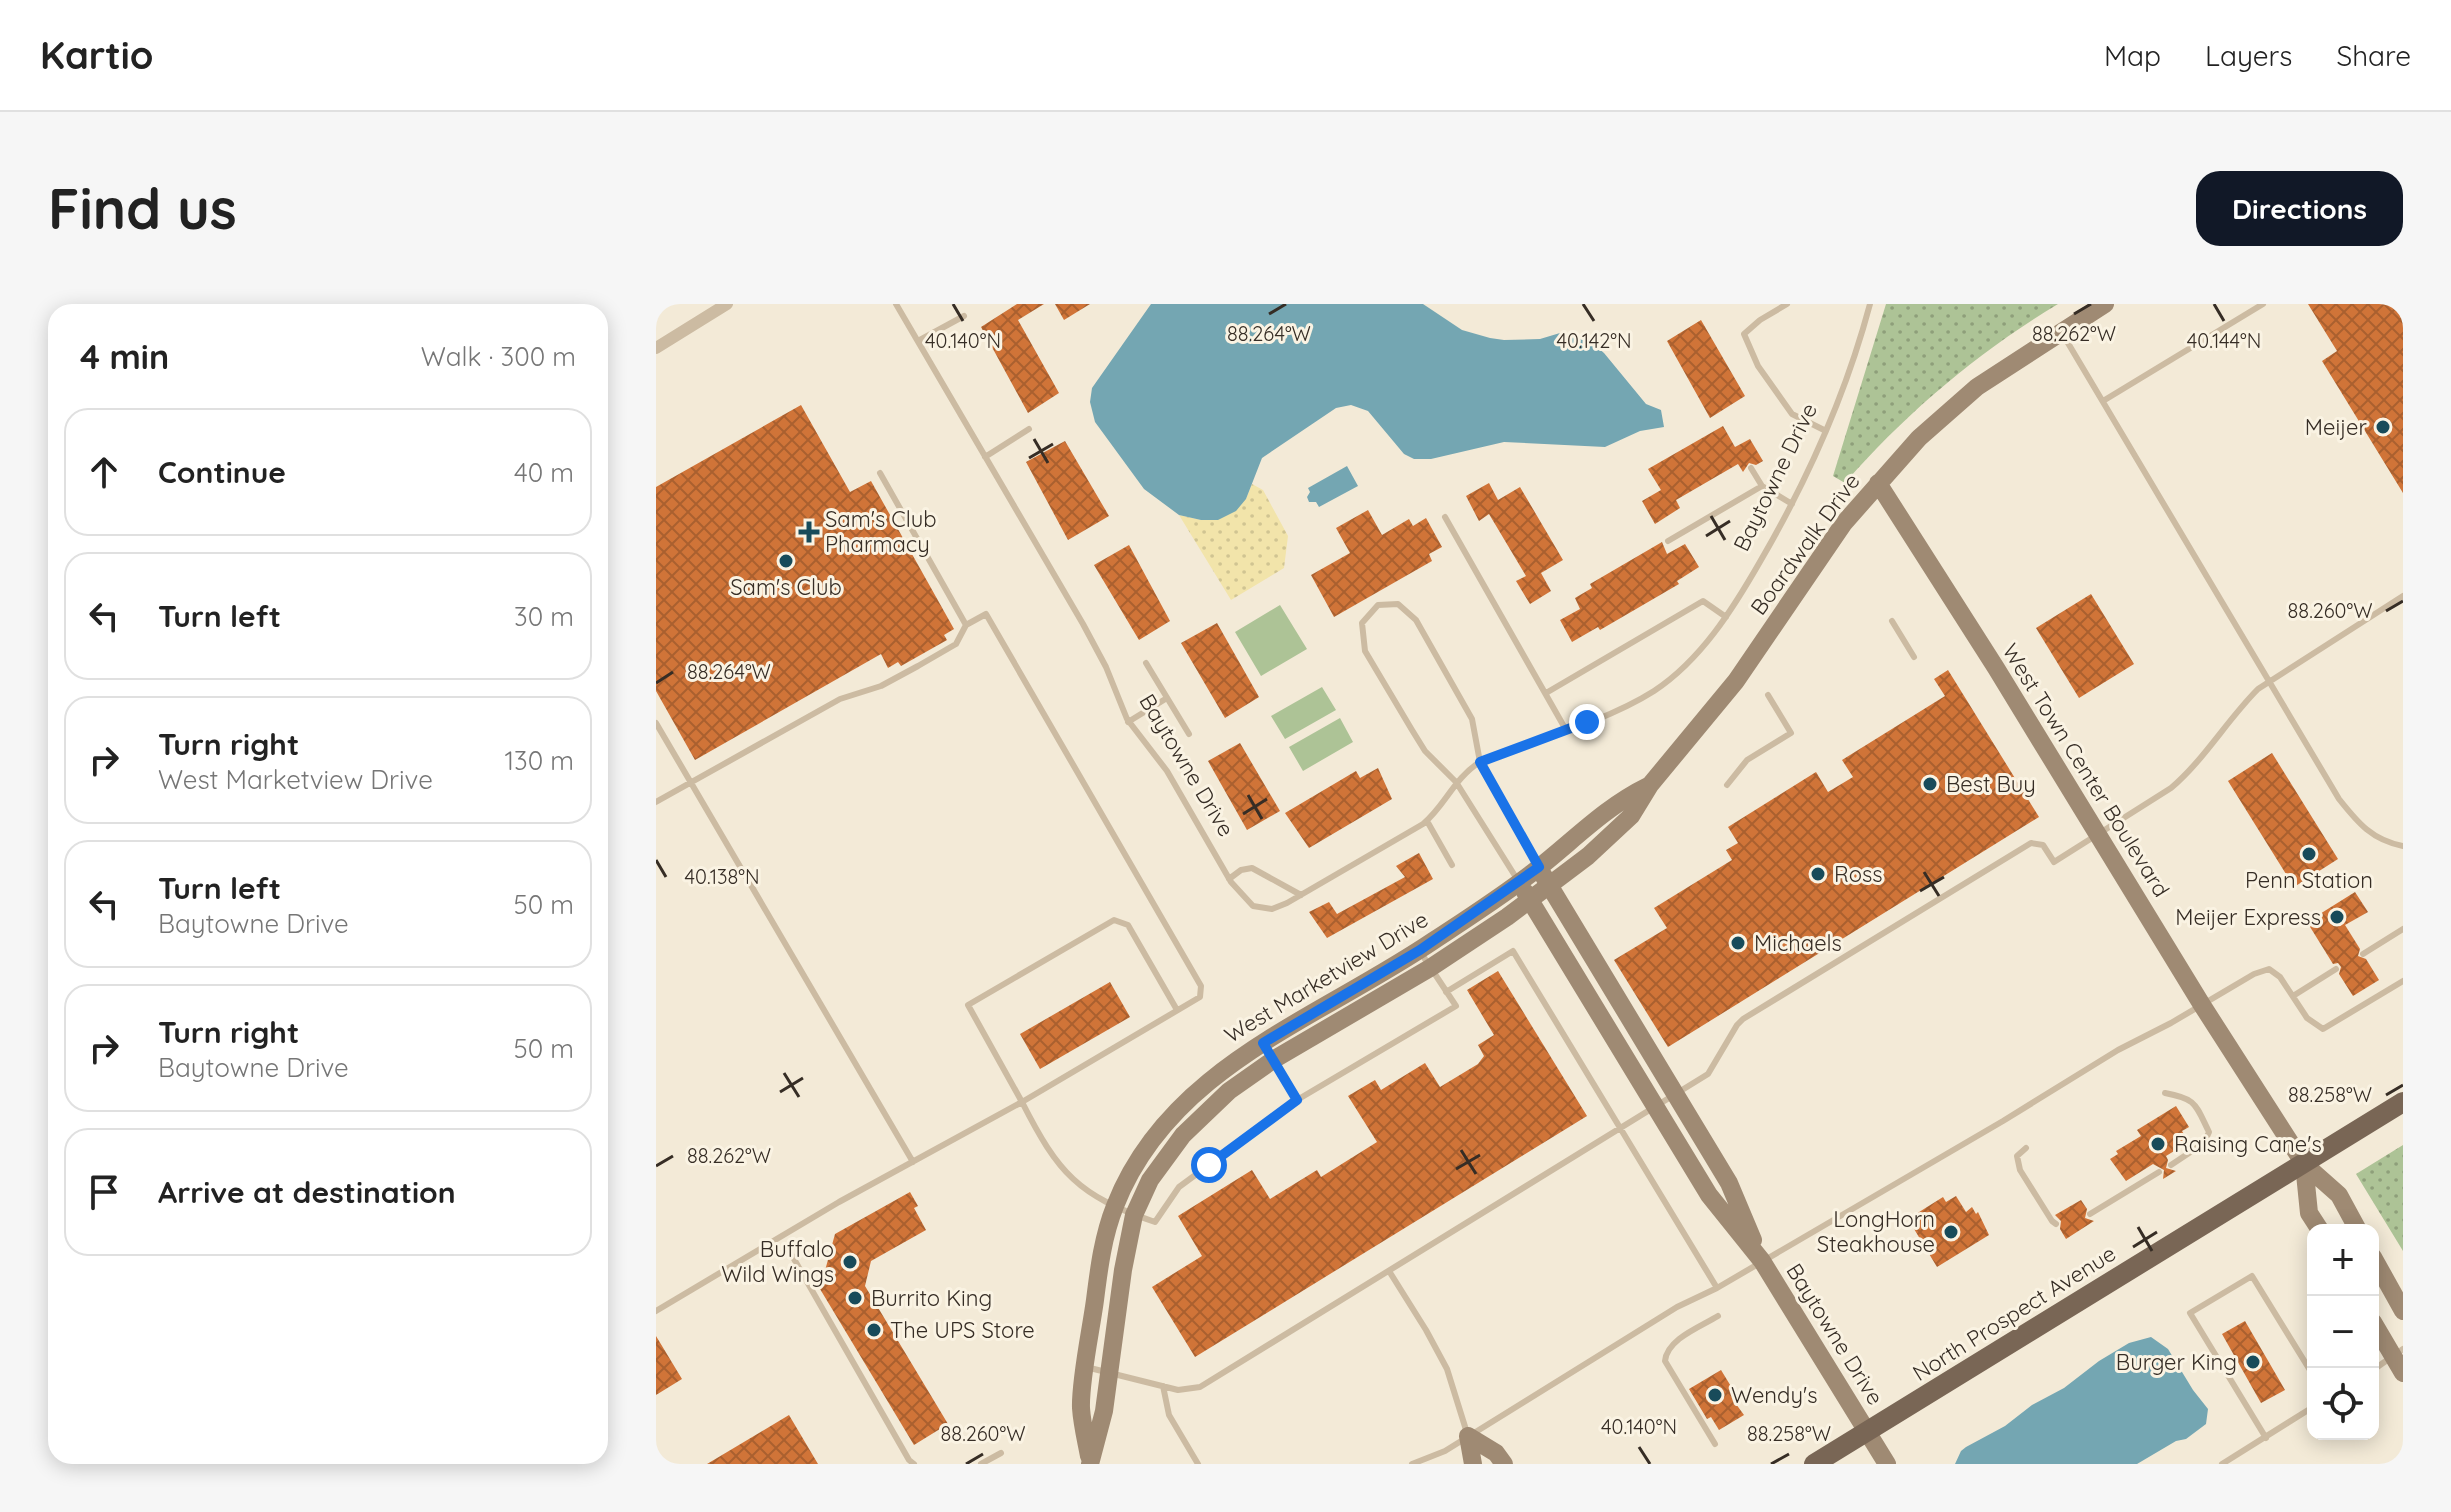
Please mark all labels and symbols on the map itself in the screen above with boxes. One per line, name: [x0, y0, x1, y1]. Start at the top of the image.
text: 88.264°W: [1227, 321, 1311, 346]
text: 88.262°W: [2032, 321, 2116, 346]
text: 40.140°N: [925, 328, 1001, 353]
text: 40.142°N: [1556, 328, 1632, 353]
text: 40.144°N: [2187, 328, 2261, 353]
street label: Baytowne Drive: [1727, 398, 1823, 556]
place label: Meijer: [2305, 413, 2368, 441]
marker: Meijer: [2374, 418, 2392, 436]
street label: Boardwalk Drive: [1744, 468, 1866, 620]
place label: Sam's Club Pharmacy: [825, 505, 937, 558]
marker: Sam's Club Pharmacy: [800, 523, 818, 541]
marker: Sam's Club: [777, 552, 795, 570]
place label: Sam's Club: [730, 573, 842, 601]
text: 88.260°W: [2288, 598, 2372, 623]
street label: West Town Center Boulevard: [1996, 638, 2176, 902]
text: 88.264°W: [687, 659, 771, 684]
street label: Baytowne Drive: [1133, 689, 1241, 841]
route end: [1569, 704, 1605, 740]
place label: Best Buy: [1946, 770, 2036, 798]
marker: Best Buy: [1921, 775, 1939, 793]
marker: Penn Station: [2300, 845, 2318, 863]
place label: Ross: [1834, 860, 1883, 888]
text: 40.138°N: [684, 864, 760, 889]
marker: Ross: [1809, 865, 1827, 883]
place label: Penn Station: [2245, 866, 2373, 894]
place label: Meijer Express: [2175, 903, 2321, 931]
street label: West Marketview Drive: [1219, 905, 1433, 1049]
marker: Meijer Express: [2328, 908, 2346, 926]
place label: Michaels: [1754, 929, 1842, 957]
marker: Michaels: [1729, 934, 1747, 952]
text: 88.258°W: [2288, 1082, 2372, 1107]
place label: Raising Cane's: [2174, 1130, 2322, 1158]
marker: Raising Cane's: [2149, 1135, 2167, 1153]
text: 88.262°W: [687, 1143, 771, 1168]
route start: [1191, 1147, 1227, 1183]
place label: LongHorn Steakhouse: [1817, 1205, 1935, 1258]
marker: LongHorn Steakhouse: [1942, 1223, 1960, 1241]
place label: Buffalo Wild Wings: [721, 1235, 834, 1288]
street label: North Prospect Avenue: [1907, 1239, 2121, 1387]
marker: Buffalo Wild Wings: [841, 1253, 859, 1271]
street label: Baytowne Drive: [1780, 1258, 1890, 1410]
place label: Burrito King: [871, 1284, 992, 1312]
marker: Burrito King: [846, 1289, 864, 1307]
place label: The UPS Store: [890, 1316, 1035, 1344]
marker: The UPS Store: [865, 1321, 883, 1339]
place label: Burger King: [2116, 1348, 2237, 1376]
marker: Burger King: [2244, 1353, 2262, 1371]
place label: Wendy's: [1731, 1381, 1817, 1409]
marker: Wendy's: [1706, 1386, 1724, 1404]
text: 40.140°N: [1601, 1414, 1677, 1439]
text: 88.260°W: [941, 1421, 1025, 1446]
text: 88.258°W: [1747, 1421, 1831, 1446]

